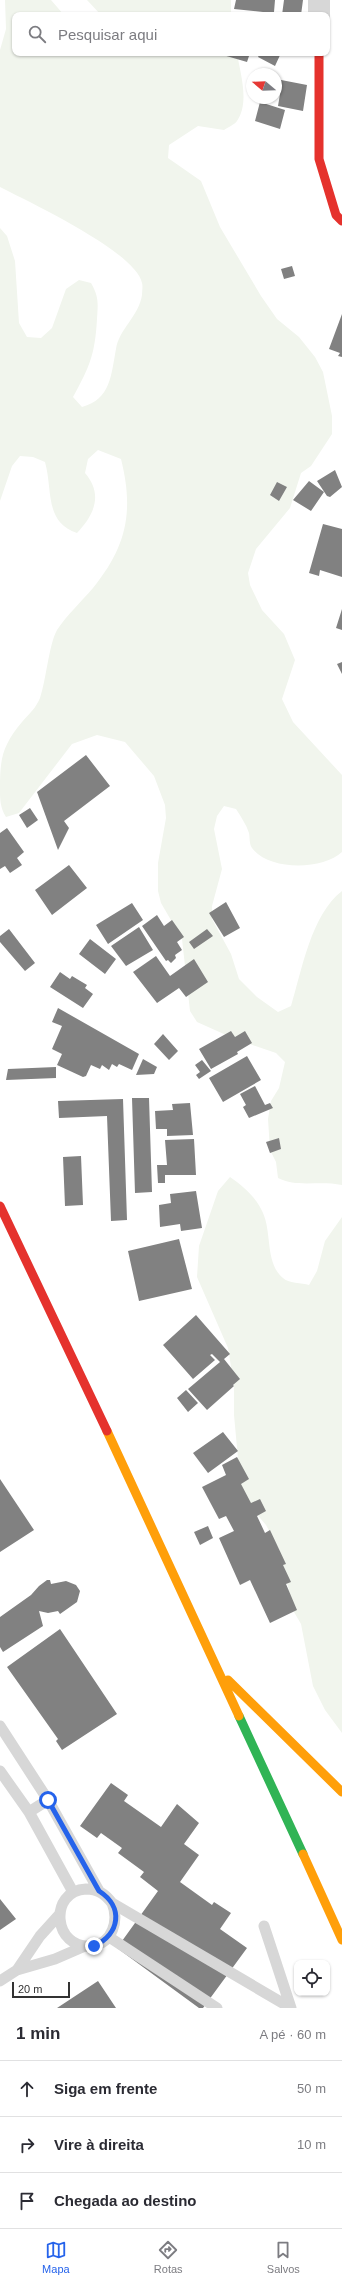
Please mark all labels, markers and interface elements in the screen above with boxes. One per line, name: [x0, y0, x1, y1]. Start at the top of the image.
search box: [12, 12, 330, 56]
icon: search: [26, 23, 48, 45]
text: Pesquisar aqui: [58, 26, 157, 43]
north arrow: [246, 68, 282, 104]
route start: [39, 1791, 57, 1809]
route end: [85, 1937, 103, 1955]
map controls: [294, 1960, 330, 1996]
button: locate: [294, 1960, 330, 1996]
scale bar: [12, 1980, 70, 1999]
text: 20 m: [18, 1983, 42, 1995]
text: 1 min: [16, 2024, 60, 2043]
text: A pé · 60 m: [260, 2027, 326, 2042]
icon: ahead: [16, 2078, 38, 2100]
text: Siga em frente: [54, 2080, 157, 2097]
text: 50 m: [297, 2081, 326, 2096]
icon: right: [16, 2134, 38, 2156]
text: Vire à direita: [54, 2136, 144, 2153]
text: 10 m: [297, 2137, 326, 2152]
icon: arrive: [16, 2190, 38, 2212]
text: Chegada ao destino: [54, 2192, 197, 2209]
tab: Mapa: [42, 2239, 70, 2275]
tab: Rotas: [154, 2239, 183, 2275]
tab: Salvos: [267, 2239, 300, 2275]

